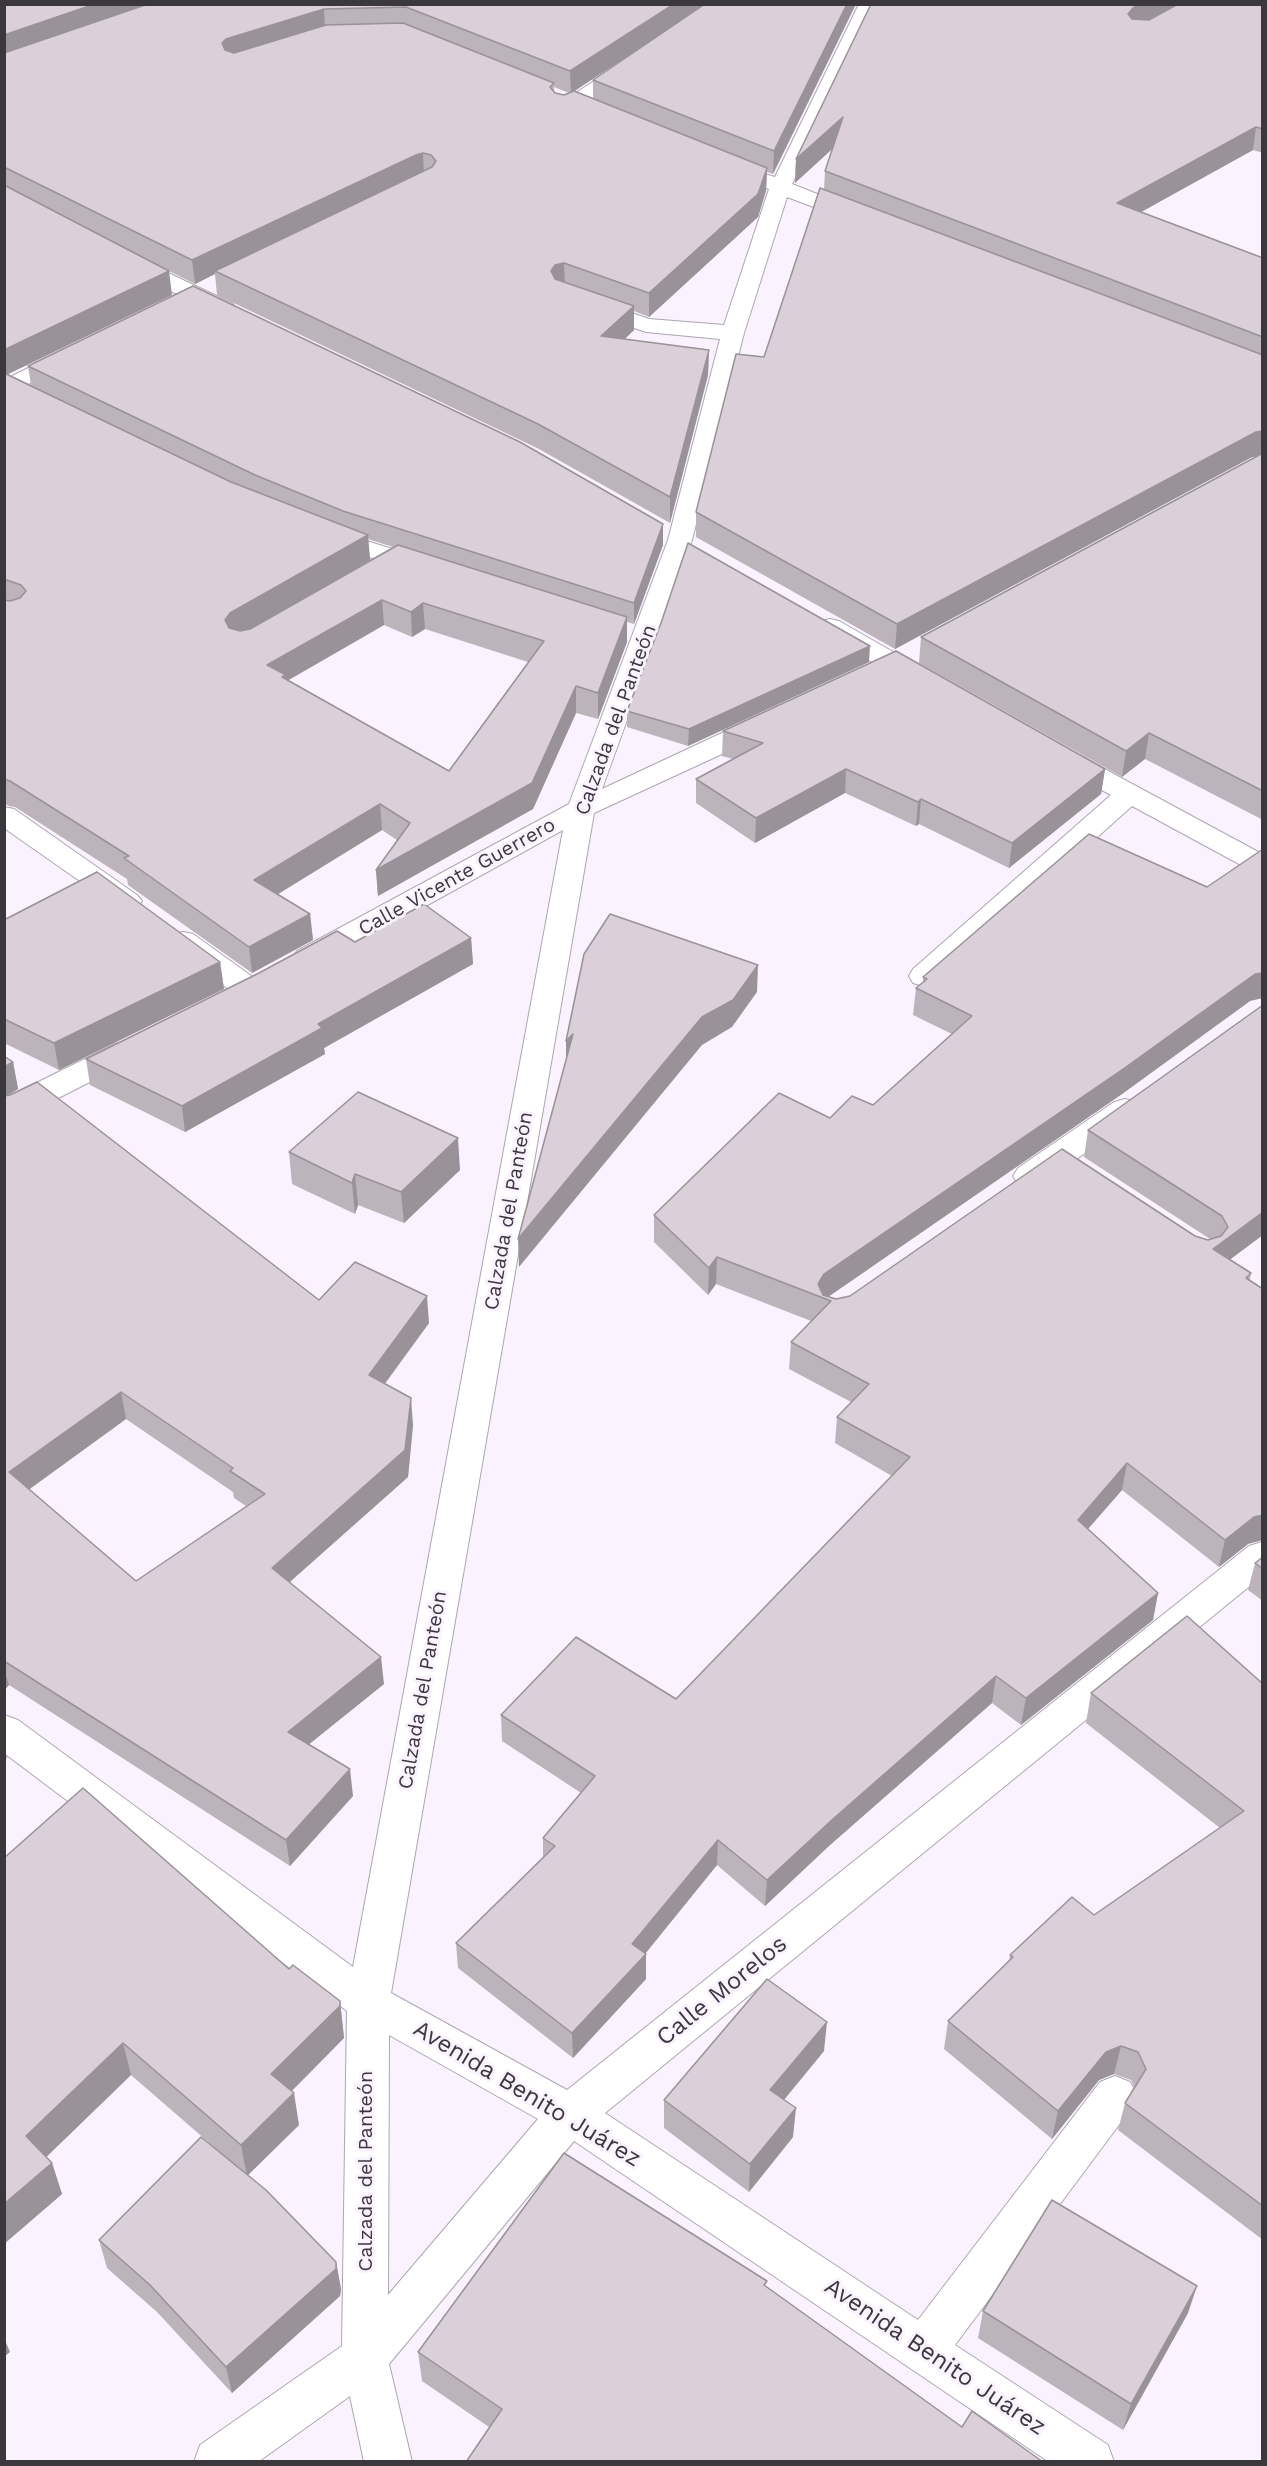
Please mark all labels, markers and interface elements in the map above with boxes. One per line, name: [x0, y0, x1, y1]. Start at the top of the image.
street label: Calzada del Panteón: [570, 621, 662, 819]
street label: Calle Vicente Guerrero: [354, 813, 560, 941]
street label: Calzada del Panteón: [480, 1110, 538, 1312]
street label: Calzada del Panteón: [394, 1589, 452, 1791]
street label: Calle Morelos: [651, 1930, 793, 2052]
street label: Avenida Benito Juárez: [408, 2015, 646, 2173]
street label: Calzada del Panteón: [354, 2071, 378, 2271]
street label: Avenida Benito Juárez: [819, 2272, 1051, 2442]

